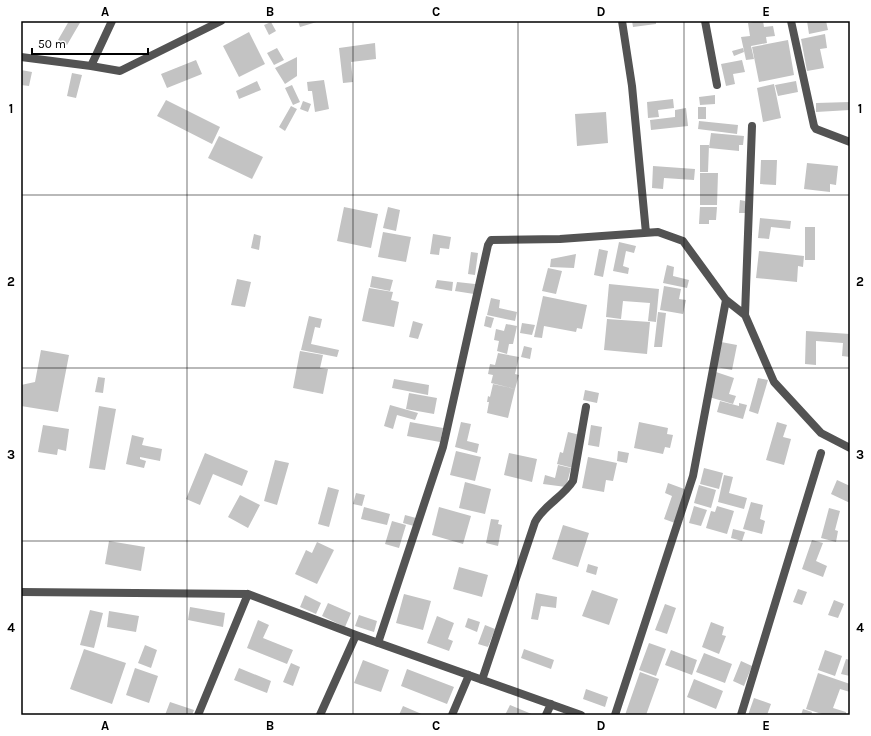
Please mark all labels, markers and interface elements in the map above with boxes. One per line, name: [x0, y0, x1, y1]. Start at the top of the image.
text: A: [101, 4, 109, 19]
text: B: [266, 4, 274, 19]
text: C: [432, 4, 440, 19]
text: D: [597, 4, 606, 19]
text: E: [762, 4, 770, 19]
scale bar: [32, 30, 148, 56]
text: 50 m: [38, 37, 66, 51]
text: 1: [9, 101, 13, 116]
text: 1: [858, 101, 862, 116]
text: 2: [7, 274, 15, 289]
text: 2: [856, 274, 864, 289]
text: 3: [7, 447, 15, 462]
text: 3: [856, 447, 864, 462]
text: 4: [7, 620, 15, 635]
text: 4: [856, 620, 864, 635]
text: A: [101, 718, 109, 733]
text: B: [266, 718, 274, 733]
text: C: [432, 718, 440, 733]
text: D: [597, 718, 606, 733]
text: E: [762, 718, 770, 733]

